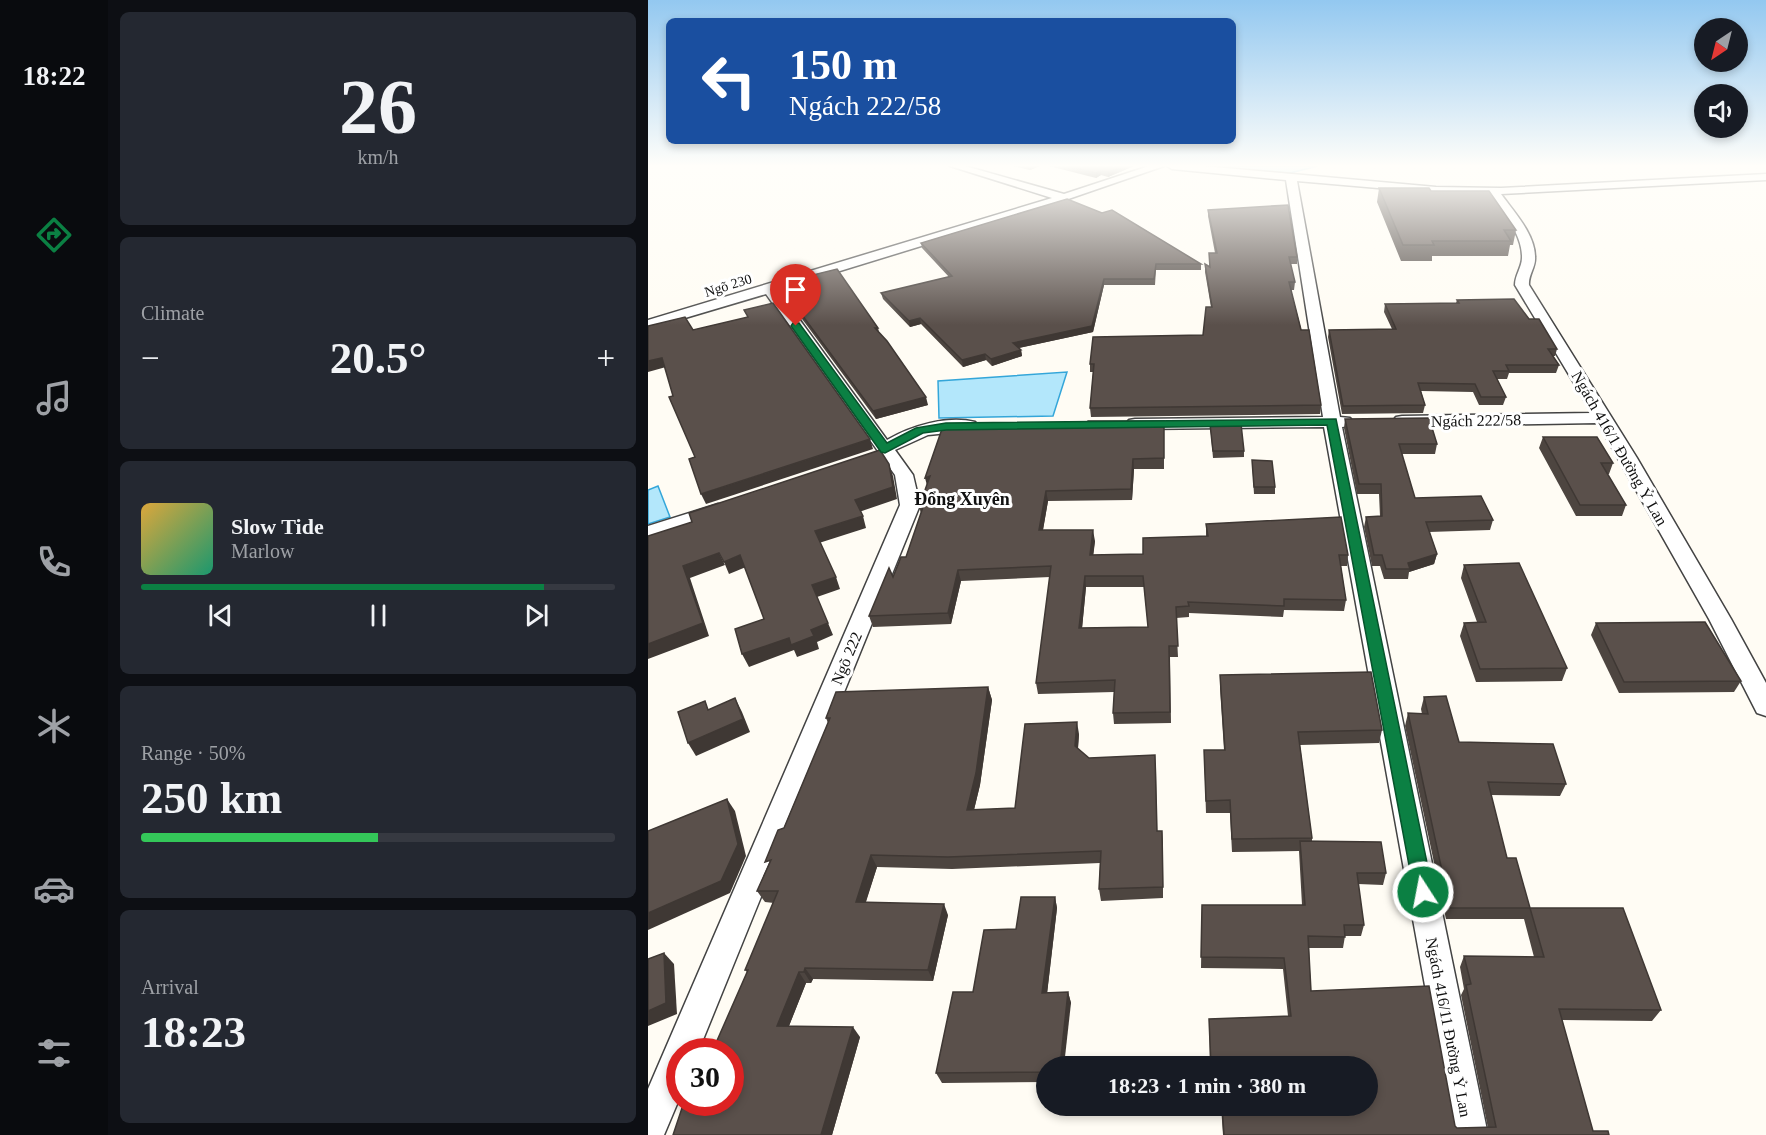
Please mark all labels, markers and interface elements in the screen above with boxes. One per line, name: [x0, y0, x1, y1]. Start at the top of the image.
north arrow: [1694, 18, 1748, 72]
map controls: [1694, 18, 1748, 138]
icon: left: [690, 42, 768, 120]
text: 150 m: [789, 42, 898, 88]
text: 18:22: [23, 61, 86, 91]
text: 26: [339, 63, 417, 150]
button: sound: [1694, 84, 1748, 138]
text: Ngách 222/58: [789, 91, 941, 121]
text: km/h: [357, 146, 399, 168]
icon: directions: [33, 214, 75, 256]
pin: [770, 264, 821, 326]
street label: Ngõ 230: [703, 271, 754, 300]
icon: arrive: [779, 273, 812, 306]
text: Climate: [141, 302, 204, 324]
text: 20.5°: [330, 333, 426, 383]
text: −: [141, 340, 160, 376]
text: +: [596, 340, 615, 376]
street label: Ngách 416/1 Đường Ỷ Lan: [1568, 368, 1672, 529]
icon: music: [33, 377, 75, 419]
street label: Ngách 222/58: [1431, 411, 1521, 431]
district label: Đổng Xuyên: [914, 489, 1010, 509]
text: Slow Tide: [231, 514, 324, 539]
text: Marlow: [231, 540, 294, 562]
icon: phone: [33, 541, 75, 583]
icon: previous: [204, 599, 237, 632]
icon: pause: [362, 599, 395, 632]
icon: next: [520, 599, 553, 632]
street label: Ngõ 222: [828, 629, 866, 687]
icon: climate: [33, 705, 75, 747]
text: Range · 50%: [141, 742, 245, 764]
text: 250 km: [141, 773, 282, 823]
position arrow: [1391, 860, 1455, 924]
icon: car: [33, 868, 75, 910]
street label: Ngách 416/11 Đường Ỷ Lan: [1422, 936, 1475, 1119]
text: Arrival: [141, 976, 199, 998]
text: 18:23: [141, 1007, 246, 1057]
icon: filters: [33, 1032, 75, 1074]
speed limit sign: 30: [666, 1038, 744, 1116]
text: 18:23 · 1 min · 380 m: [1108, 1073, 1306, 1098]

